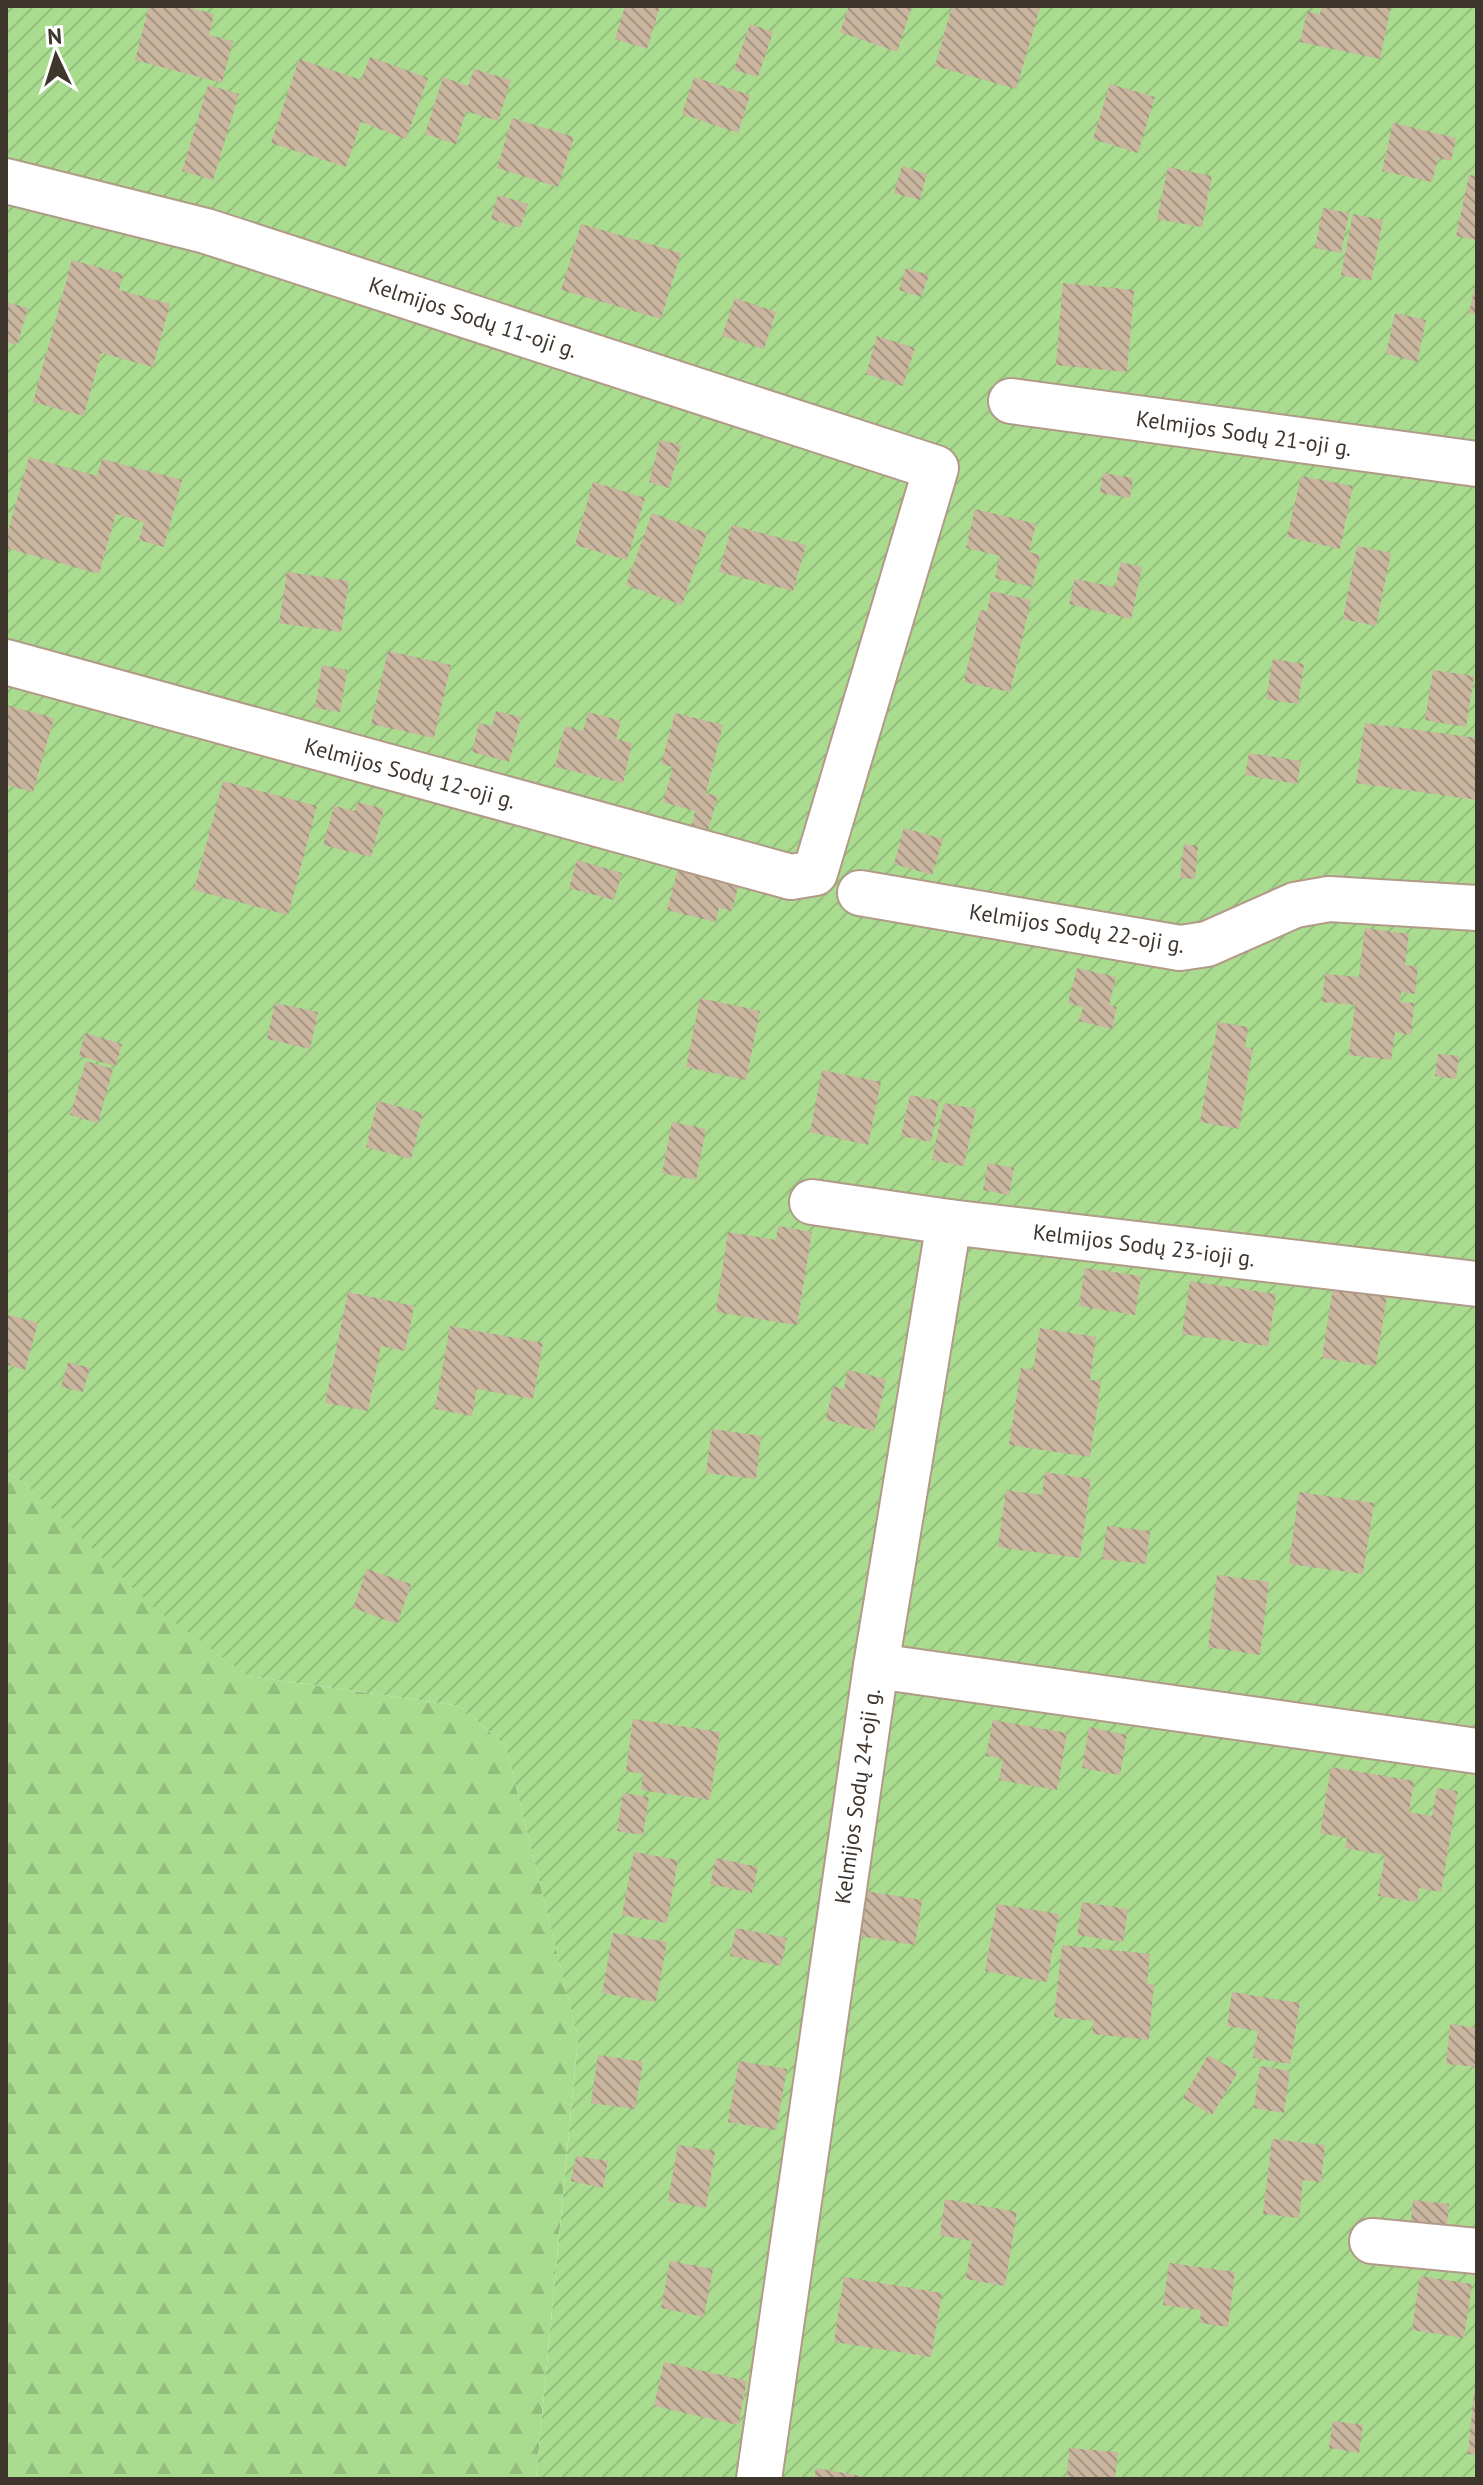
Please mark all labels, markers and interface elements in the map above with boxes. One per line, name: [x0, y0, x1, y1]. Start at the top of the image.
north arrow: [16, 16, 96, 96]
text: N: [46, 22, 63, 51]
street label: Kelmijos Sodų 11-oji g.: [365, 270, 581, 364]
street label: Kelmijos Sodų 21-oji g.: [1134, 404, 1354, 462]
street label: Kelmijos Sodų 12-oji g.: [301, 731, 519, 815]
street label: Kelmijos Sodų 22-oji g.: [967, 897, 1187, 959]
street label: Kelmijos Sodų 23-ioji g.: [1031, 1217, 1257, 1273]
street label: Kelmijos Sodų 24-oji g.: [828, 1686, 886, 1906]

